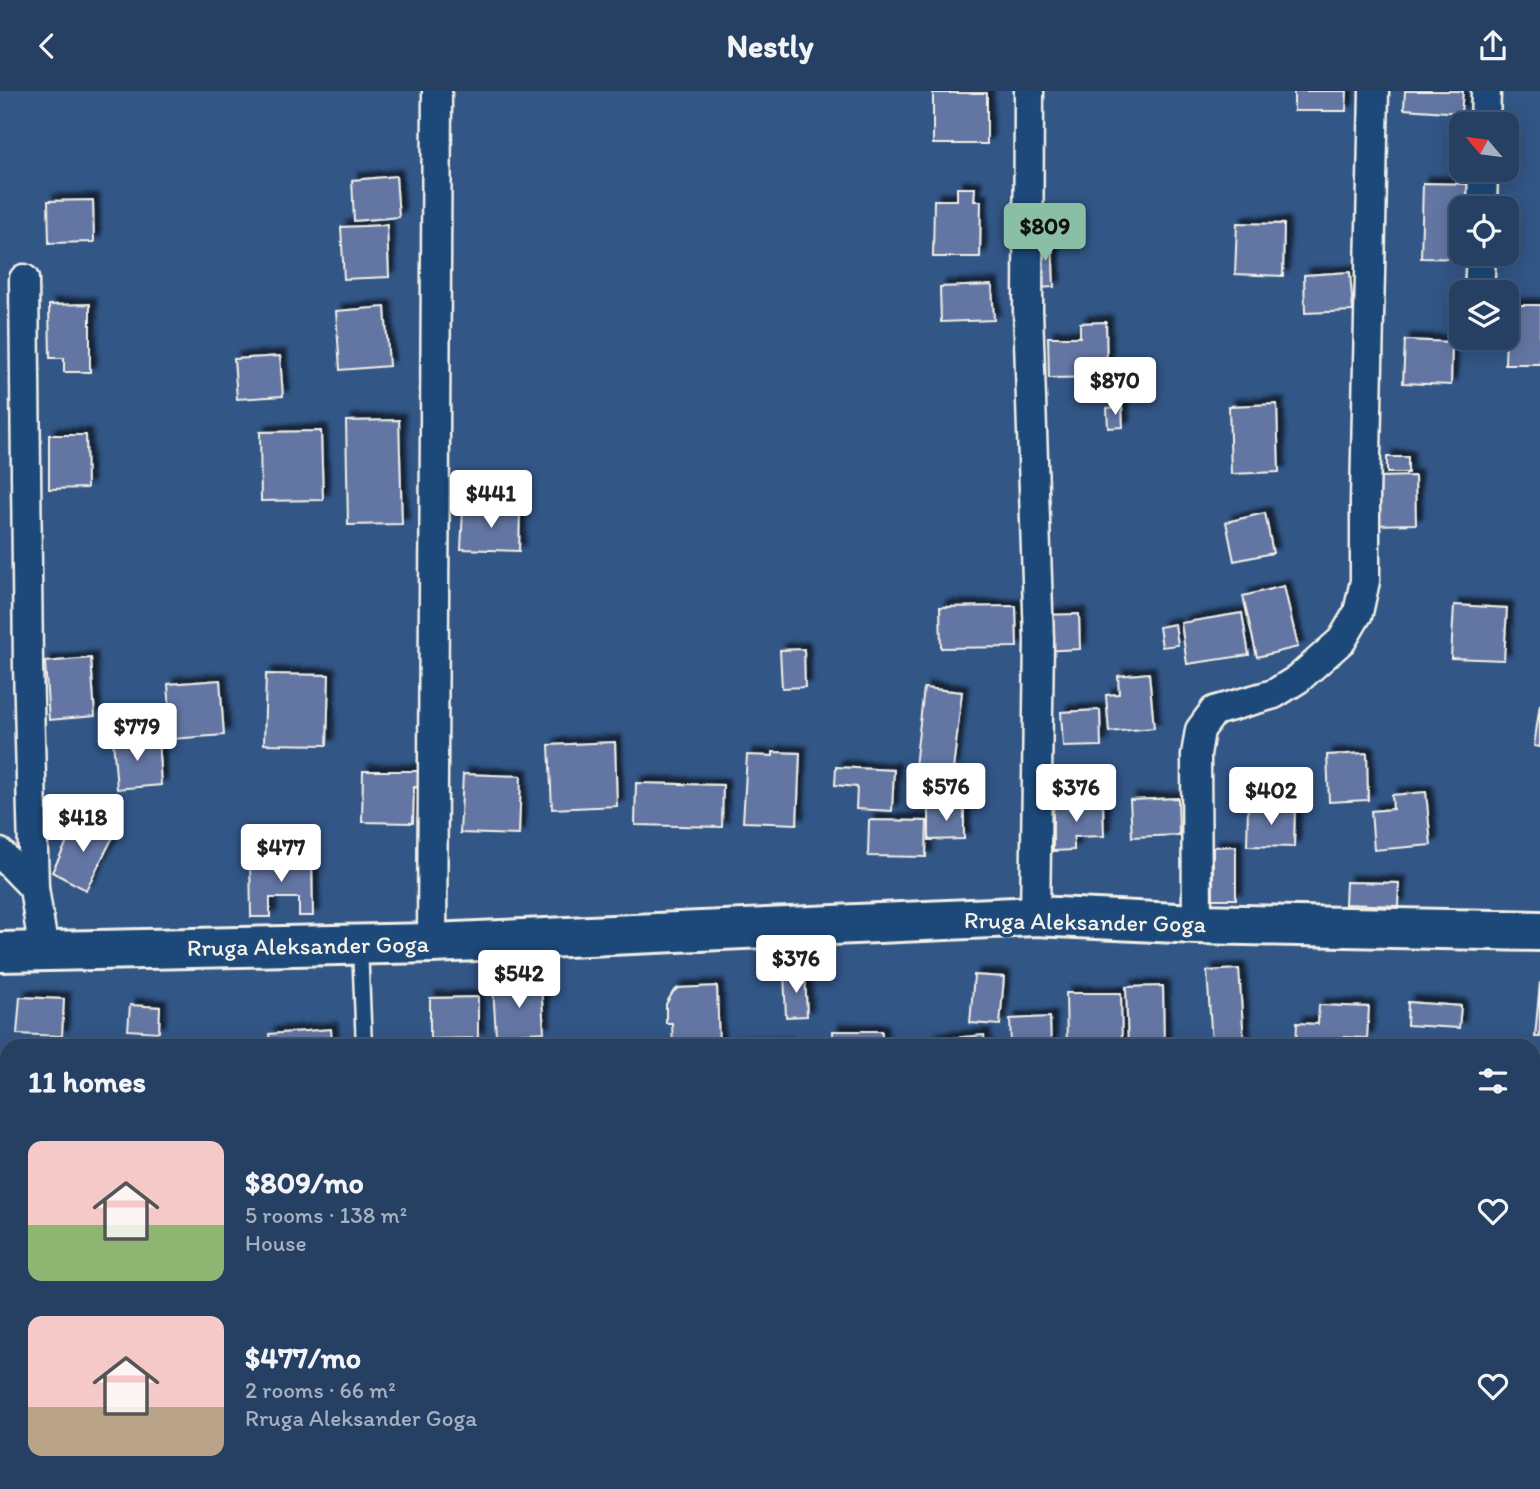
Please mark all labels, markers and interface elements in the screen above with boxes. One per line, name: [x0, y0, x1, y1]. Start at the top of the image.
icon: back: [28, 27, 66, 65]
text: Nestly: [726, 27, 814, 65]
icon: share: [1474, 27, 1512, 65]
north arrow: [1449, 112, 1519, 182]
map controls: [1449, 112, 1519, 350]
button: locate: [1449, 196, 1519, 266]
pin: $809: [1004, 204, 1086, 263]
text: $809: [1020, 212, 1070, 240]
button: layers: [1449, 280, 1519, 350]
pin: $870: [1074, 357, 1156, 417]
text: $870: [1090, 366, 1140, 394]
pin: $441: [450, 471, 532, 530]
text: $441: [466, 479, 516, 507]
pin: $779: [96, 703, 178, 763]
text: $779: [114, 712, 160, 740]
pin: $576: [905, 763, 987, 823]
pin: $376: [1035, 765, 1117, 824]
pin: $402: [1230, 767, 1312, 827]
text: $576: [922, 772, 970, 800]
text: $376: [1052, 773, 1100, 801]
text: $402: [1245, 776, 1297, 804]
pin: $418: [42, 795, 124, 854]
text: $418: [59, 803, 107, 831]
pin: $477: [240, 825, 322, 884]
text: $477: [257, 833, 305, 861]
street label: Rruga Aleksander Goga: [964, 905, 1207, 938]
street label: Rruga Aleksander Goga: [187, 929, 430, 962]
pin: $376: [755, 935, 837, 995]
text: $376: [772, 944, 820, 972]
pin: $542: [478, 951, 560, 1010]
text: $542: [494, 959, 544, 987]
icon: filters: [1474, 1062, 1512, 1100]
text: 11 homes: [28, 1063, 146, 1100]
text: $809/mo: [245, 1164, 364, 1201]
icon: home: [84, 1169, 168, 1253]
icon: heart: [1474, 1192, 1512, 1230]
text: 5 rooms · 138 m²: [245, 1201, 407, 1229]
text: House: [245, 1229, 307, 1257]
text: $477/mo: [245, 1339, 361, 1376]
icon: home: [84, 1344, 168, 1428]
icon: heart: [1474, 1367, 1512, 1405]
text: 2 rooms · 66 m²: [245, 1376, 396, 1404]
text: Rruga Aleksander Goga: [245, 1404, 477, 1432]

